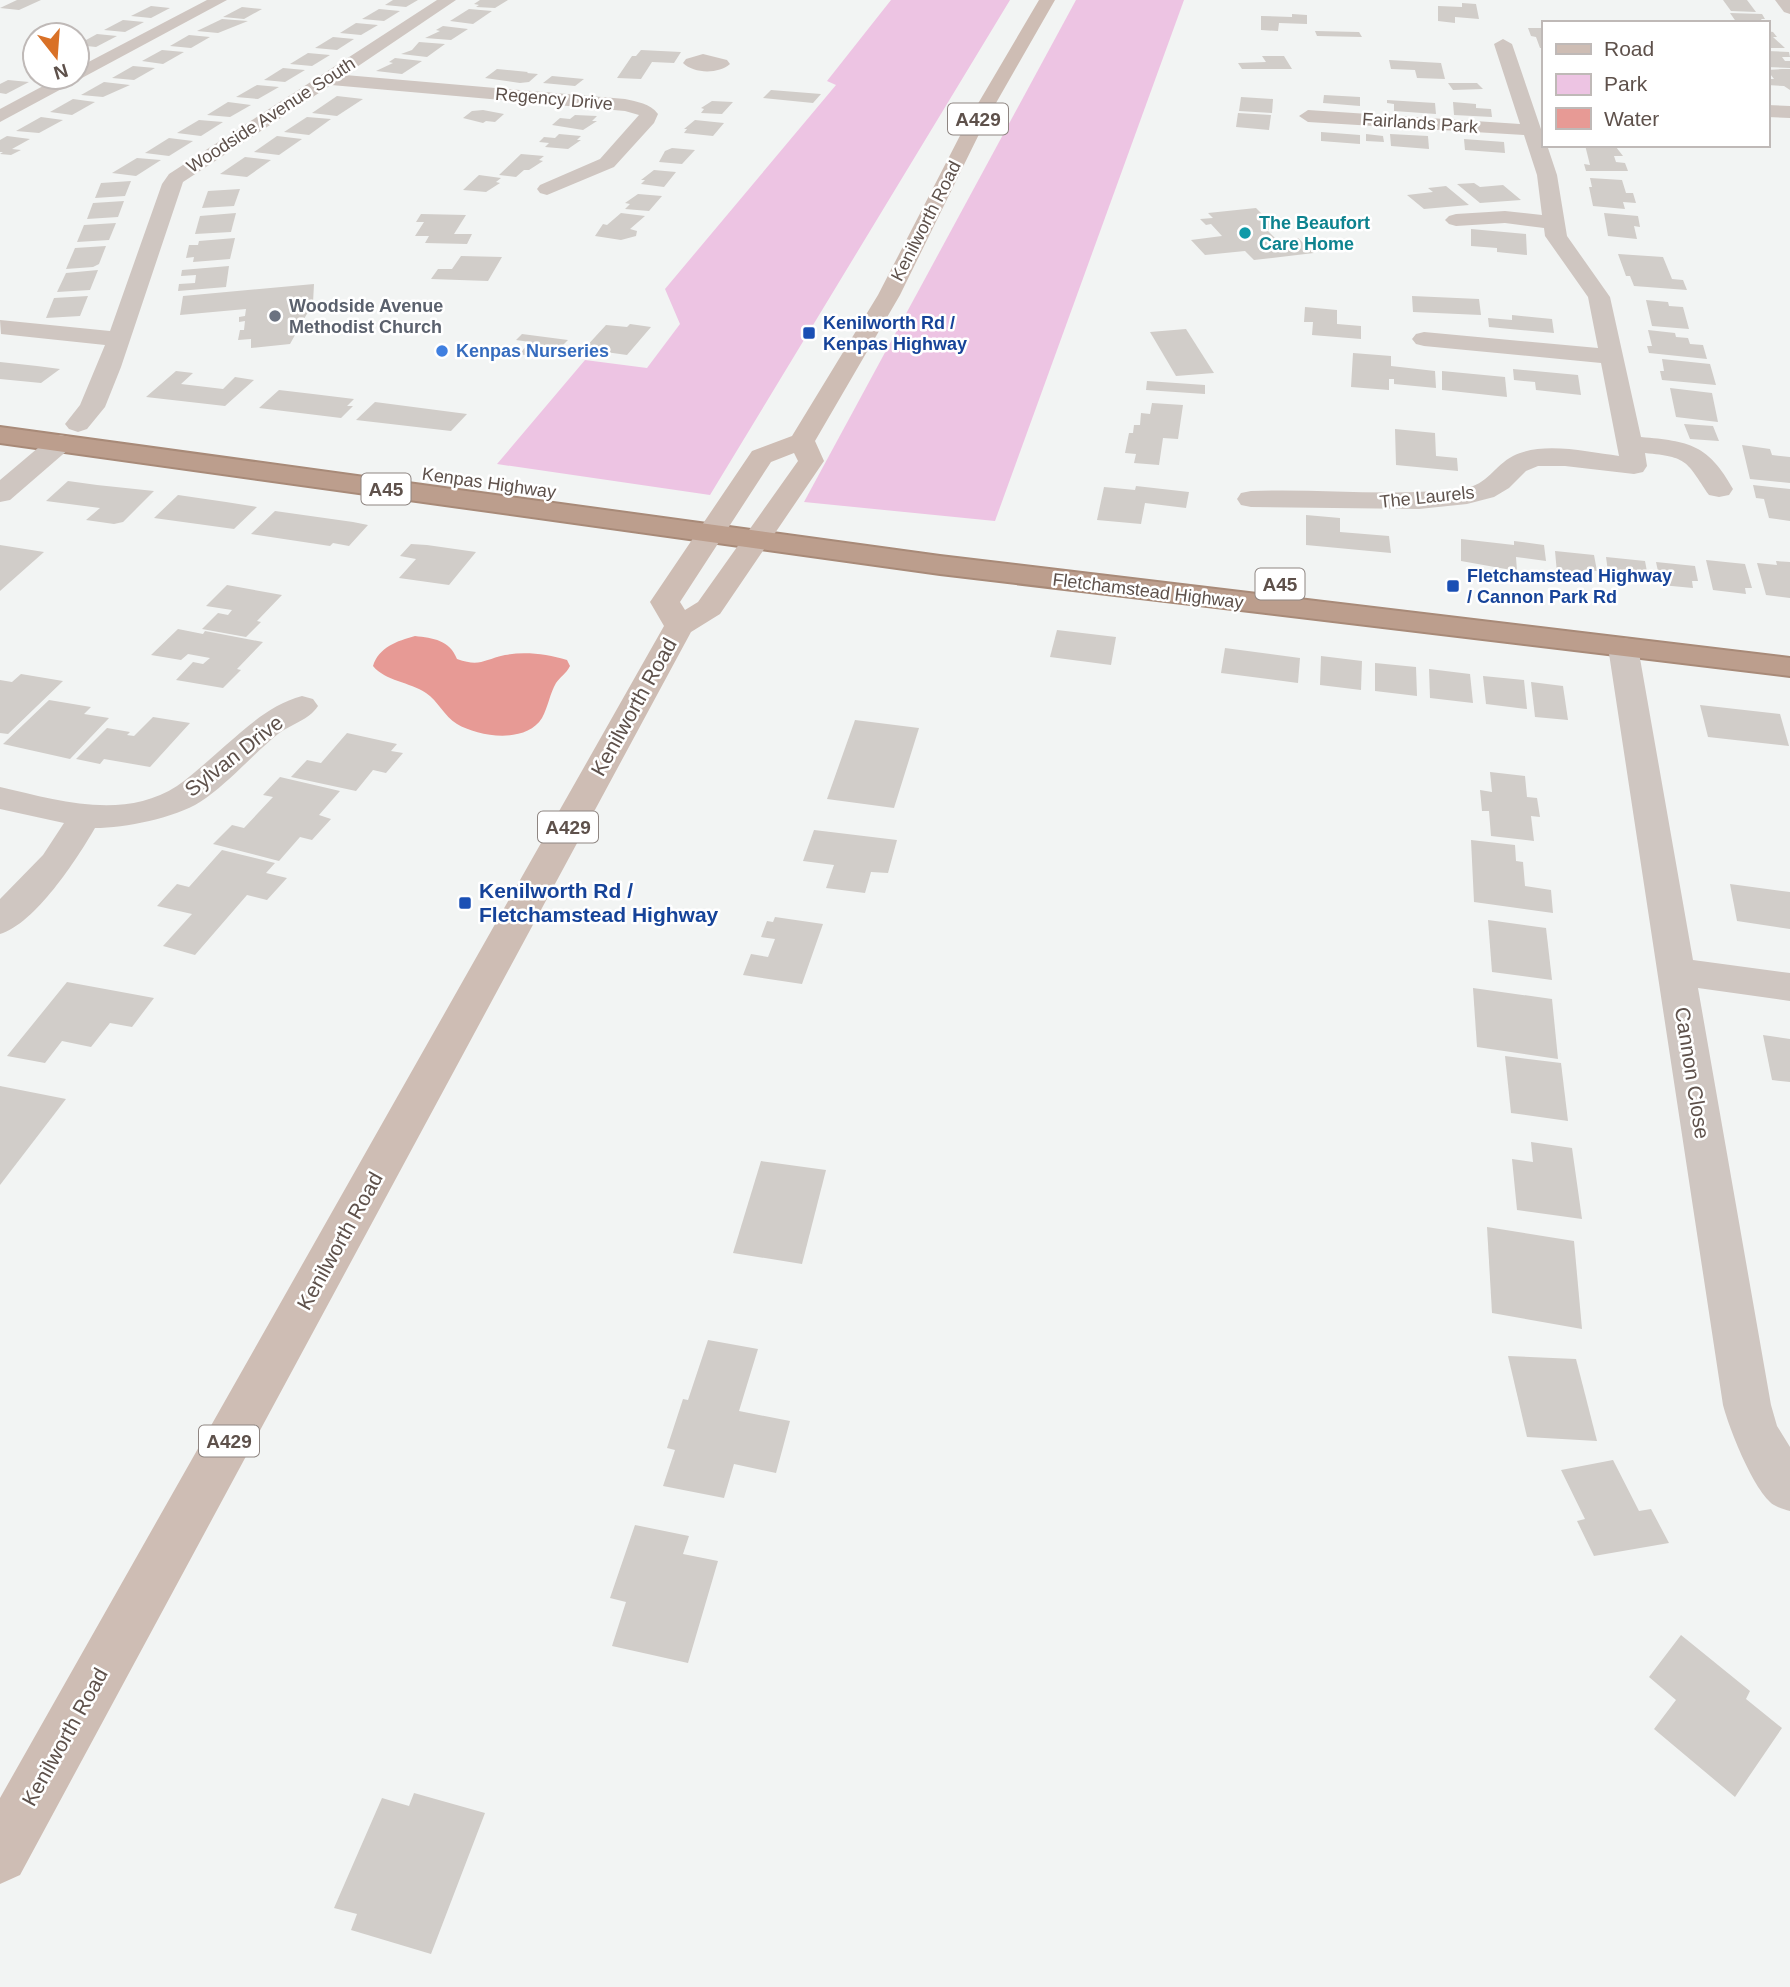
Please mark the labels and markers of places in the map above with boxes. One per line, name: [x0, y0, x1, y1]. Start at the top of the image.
place label: The Beaufort Care Home: [1259, 213, 1370, 254]
marker: The Beaufort Care Home: [1237, 225, 1253, 241]
place label: Woodside Avenue Methodist Church: [289, 296, 443, 337]
marker: Woodside Avenue Methodist Church: [267, 308, 283, 324]
place label: Kenilworth Rd / Kenpas Highway: [823, 313, 967, 354]
marker: Kenilworth Rd / Kenpas Highway: [801, 325, 817, 341]
place label: Kenpas Nurseries: [456, 341, 609, 361]
marker: Kenpas Nurseries: [434, 343, 450, 359]
place label: Fletchamstead Highway / Cannon Park Rd: [1467, 566, 1672, 607]
marker: Fletchamstead Highway / Cannon Park Rd: [1445, 578, 1461, 594]
place label: Kenilworth Rd / Fletchamstead Highway: [479, 879, 719, 926]
marker: Kenilworth Rd / Fletchamstead Highway: [457, 895, 473, 911]

